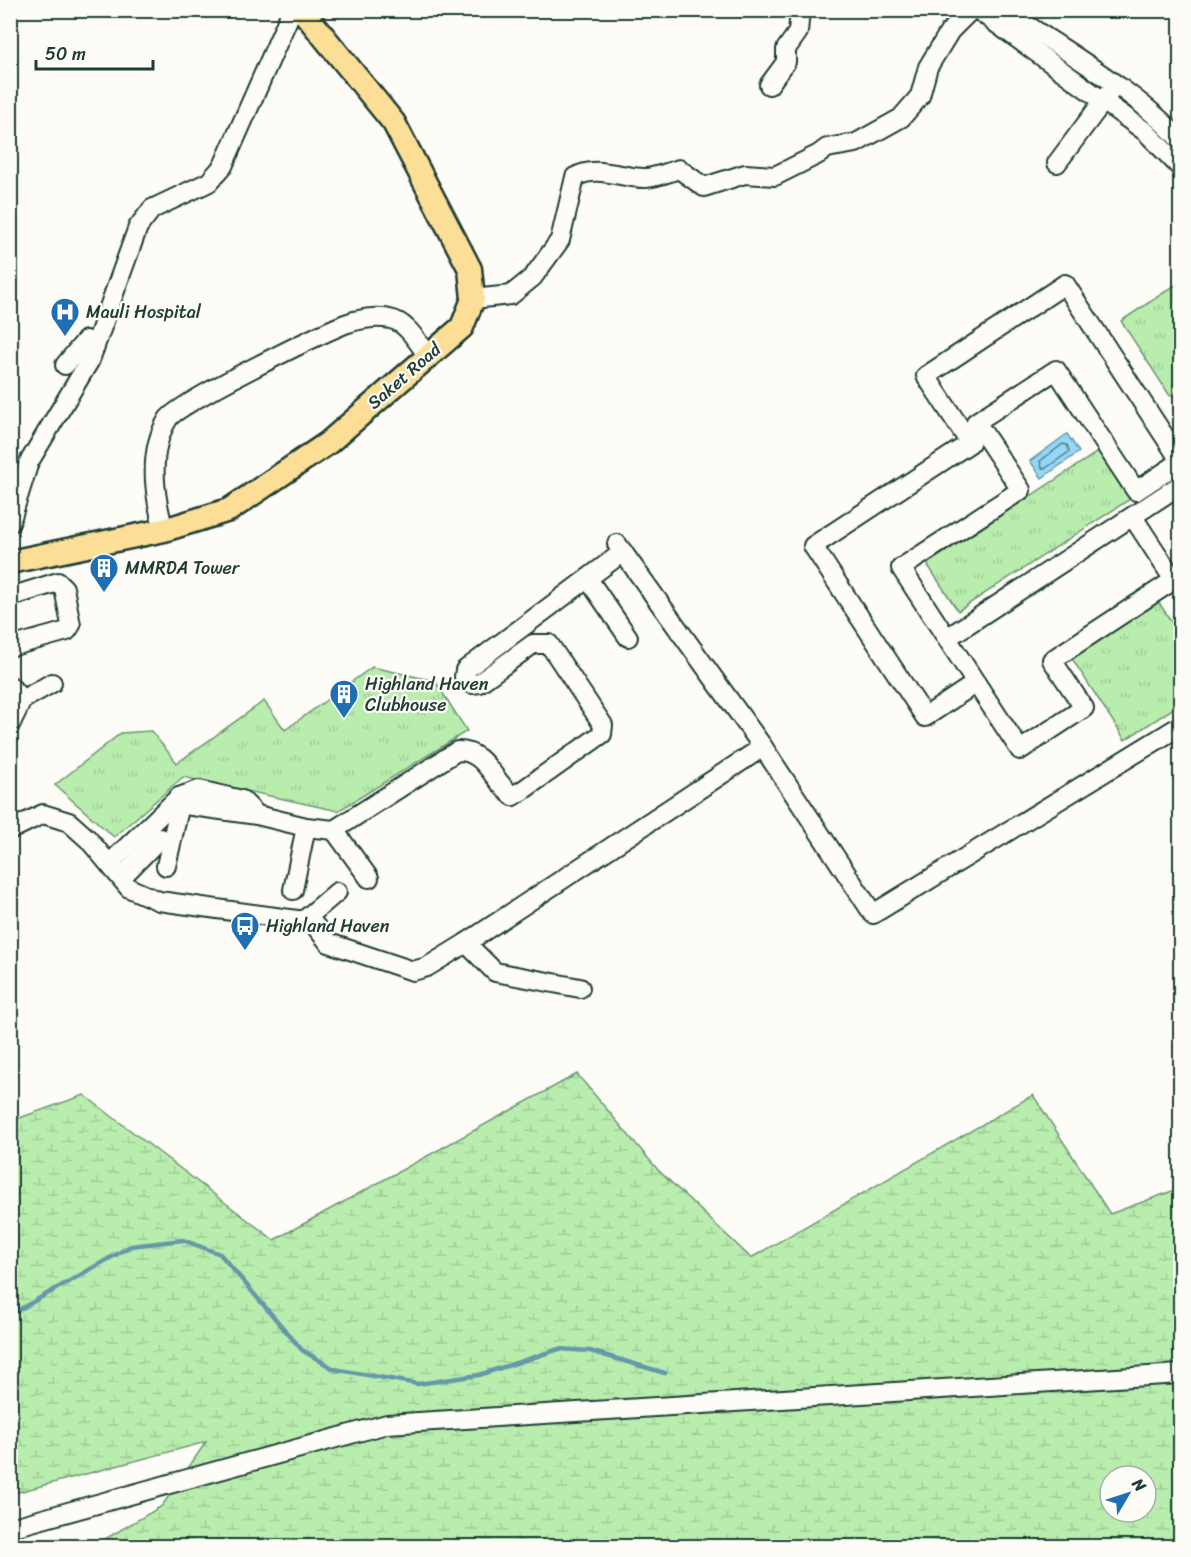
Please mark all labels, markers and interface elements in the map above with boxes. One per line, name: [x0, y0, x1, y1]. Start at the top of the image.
scale bar: [36, 33, 153, 71]
text: 50 m: [45, 38, 86, 70]
hospital icon: Mauli Hospital: [49, 296, 81, 338]
place label: Mauli Hospital: [86, 296, 202, 328]
street label: Saket Road: [360, 333, 450, 418]
building icon: MMRDA Tower: [88, 552, 120, 594]
place label: MMRDA Tower: [125, 552, 241, 584]
place label: Highland Haven Clubhouse: [365, 668, 489, 721]
building icon: Highland Haven Clubhouse: [328, 678, 360, 720]
bus stop icon: Highland Haven: [229, 910, 261, 952]
place label: Highland Haven: [266, 910, 390, 942]
north arrow: [1098, 1464, 1158, 1524]
text: N: [1124, 1471, 1155, 1499]

